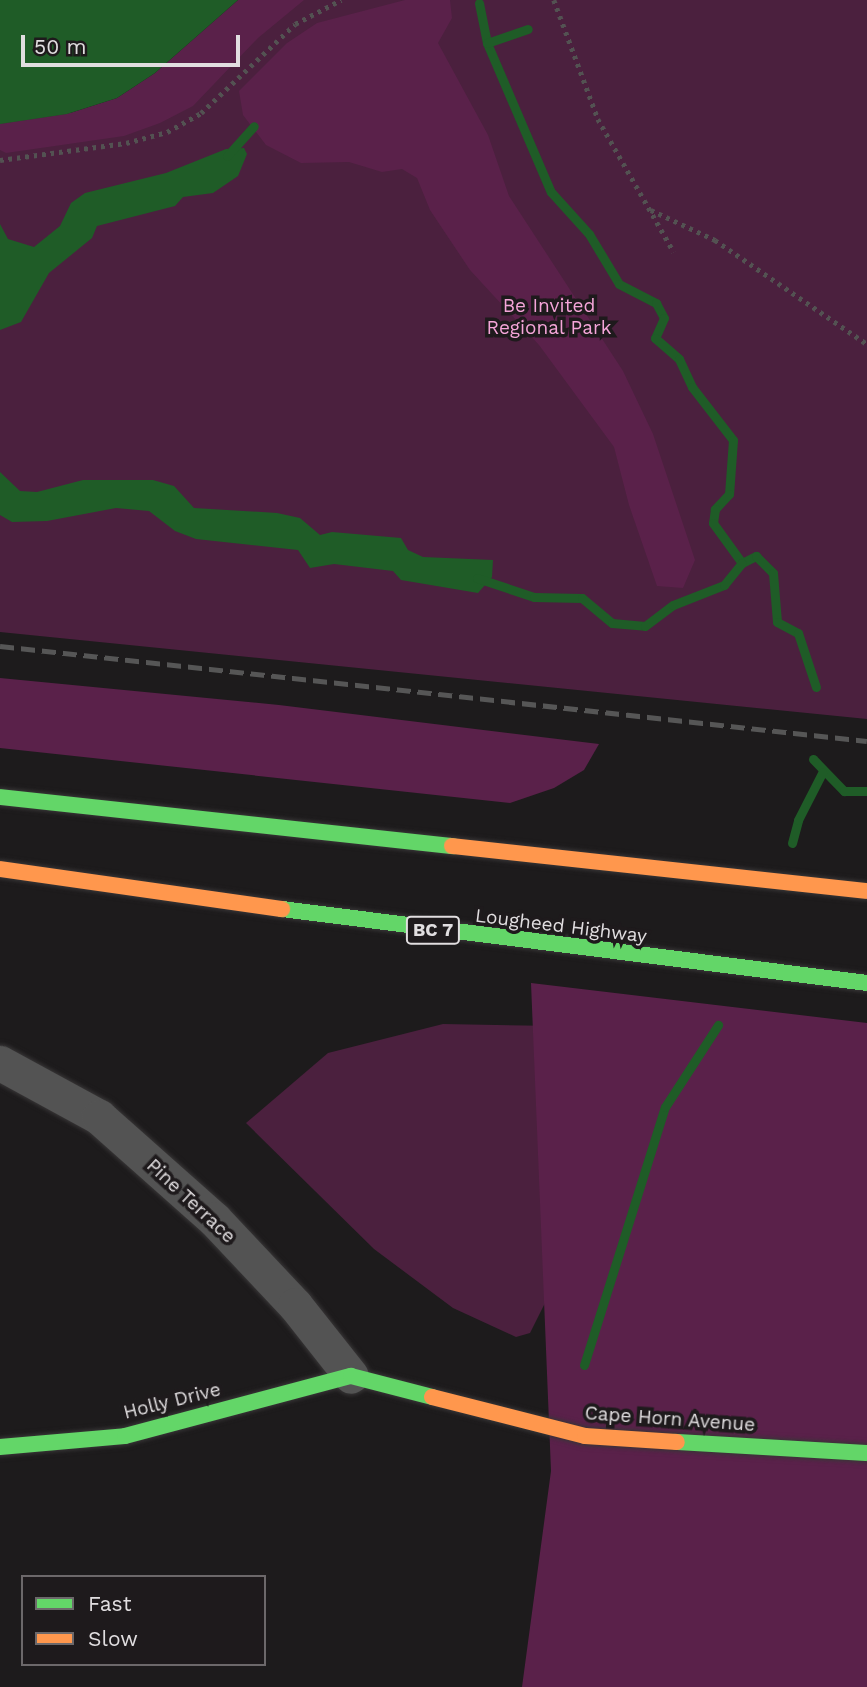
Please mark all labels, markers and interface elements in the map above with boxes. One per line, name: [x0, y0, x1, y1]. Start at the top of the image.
scale bar: [24, 21, 243, 65]
text: 50 m: [34, 34, 86, 59]
park label: Be Invited Regional Park: [486, 295, 612, 339]
street label: Lougheed Highway: [474, 904, 648, 948]
road number: BC 7: [405, 916, 461, 945]
street label: Pine Terrace: [142, 1154, 240, 1248]
street label: Holly Drive: [121, 1378, 223, 1424]
street label: Cape Horn Avenue: [584, 1402, 756, 1436]
legend: [21, 1575, 266, 1666]
text: Fast: [88, 1591, 132, 1616]
text: Slow: [88, 1626, 138, 1651]

